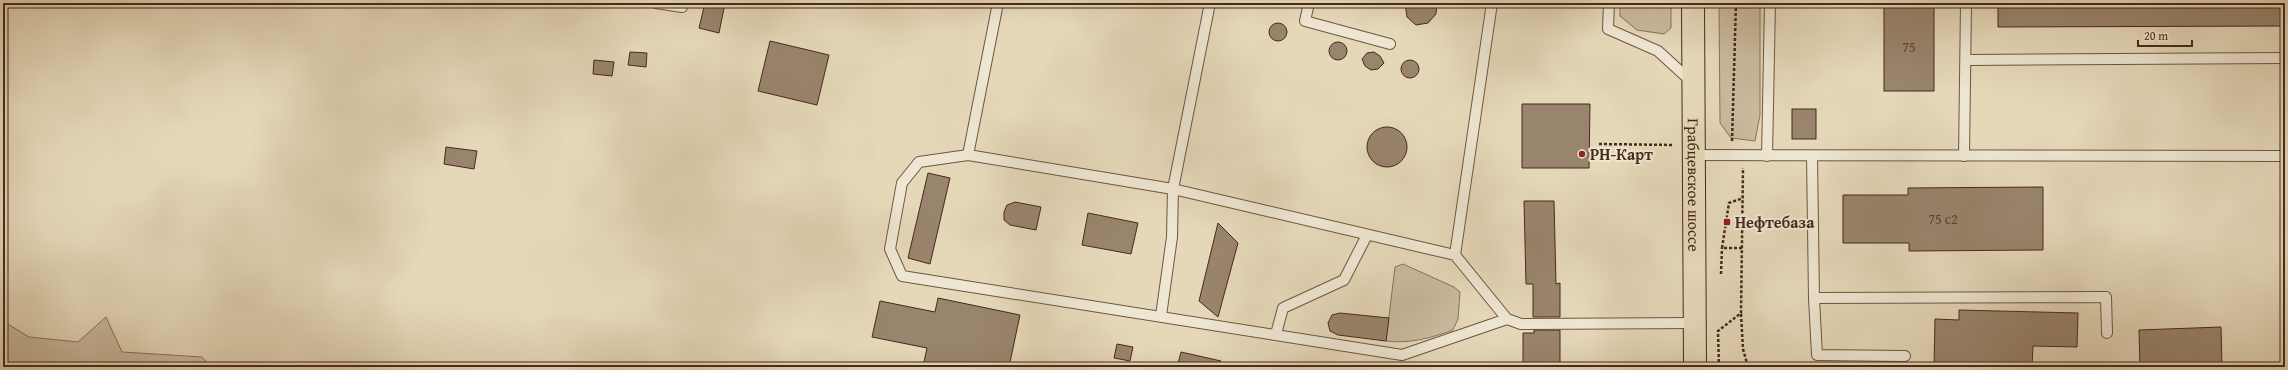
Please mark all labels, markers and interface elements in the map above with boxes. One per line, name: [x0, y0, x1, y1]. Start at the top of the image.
scale bar: [2138, 22, 2192, 48]
text: 20 m: [2144, 27, 2168, 44]
house number: 75: [1902, 37, 1916, 57]
street label: Грабцевское шоссе: [1682, 118, 1706, 252]
place label: РН-Карт: [1590, 142, 1653, 166]
marker: РН-Карт: [1577, 149, 1587, 159]
house number: 75 с2: [1928, 209, 1958, 229]
place label: Нефтебаза: [1735, 210, 1815, 234]
marker: Нефтебаза: [1722, 217, 1732, 227]

